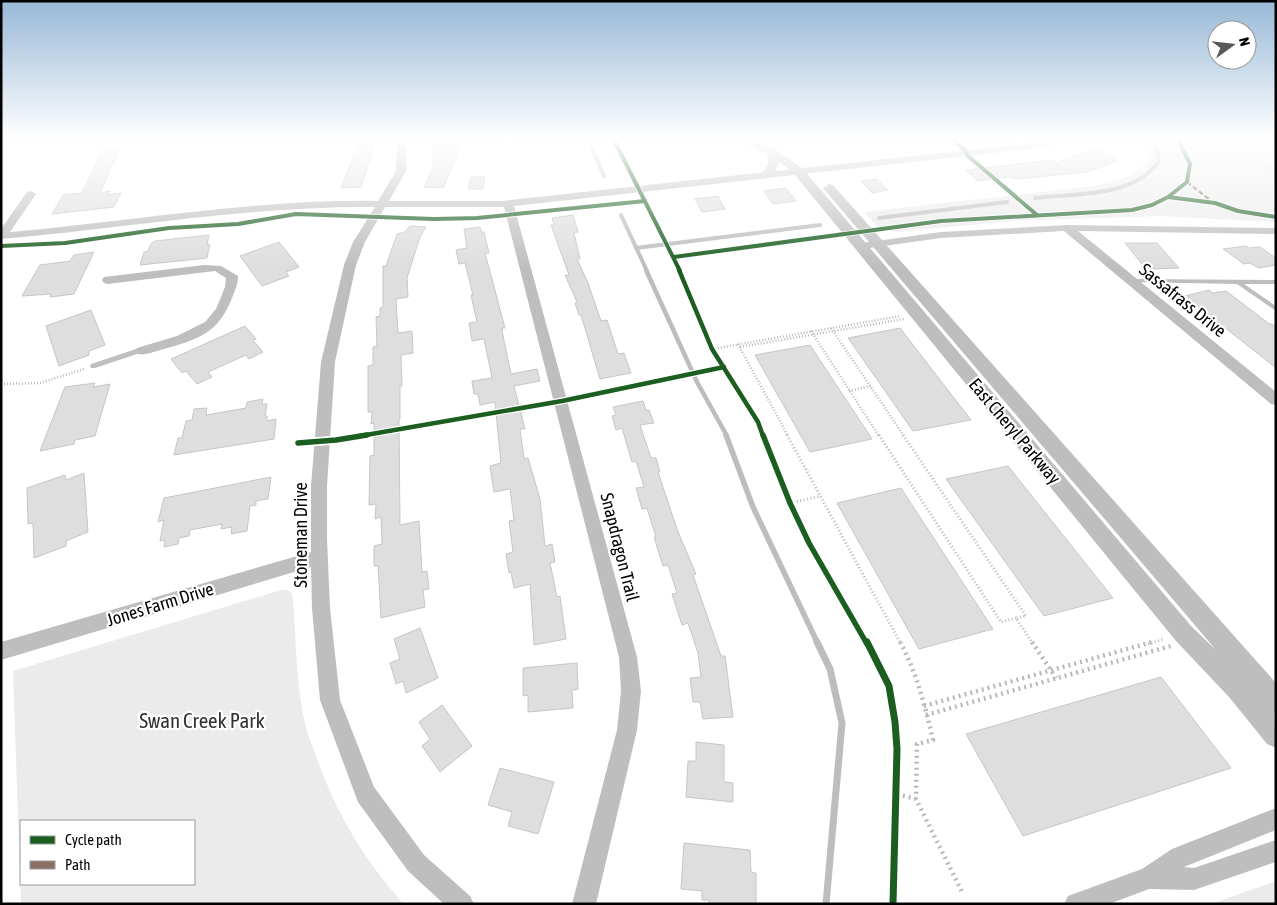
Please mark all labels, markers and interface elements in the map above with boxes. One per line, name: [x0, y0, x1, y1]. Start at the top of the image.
north arrow: [1207, 20, 1257, 70]
text: N: [1236, 36, 1253, 48]
street label: Sassafrass Drive: [1135, 259, 1231, 341]
street label: East Cheryl Parkway: [965, 374, 1065, 488]
street label: Stoneman Drive: [290, 482, 311, 588]
street label: Snapdragon Trail: [596, 491, 644, 604]
street label: Jones Farm Drive: [104, 578, 216, 630]
park label: Swan Creek Park: [139, 708, 265, 732]
legend: [20, 820, 195, 885]
text: Cycle path: [65, 831, 122, 848]
text: Path: [65, 856, 91, 873]

